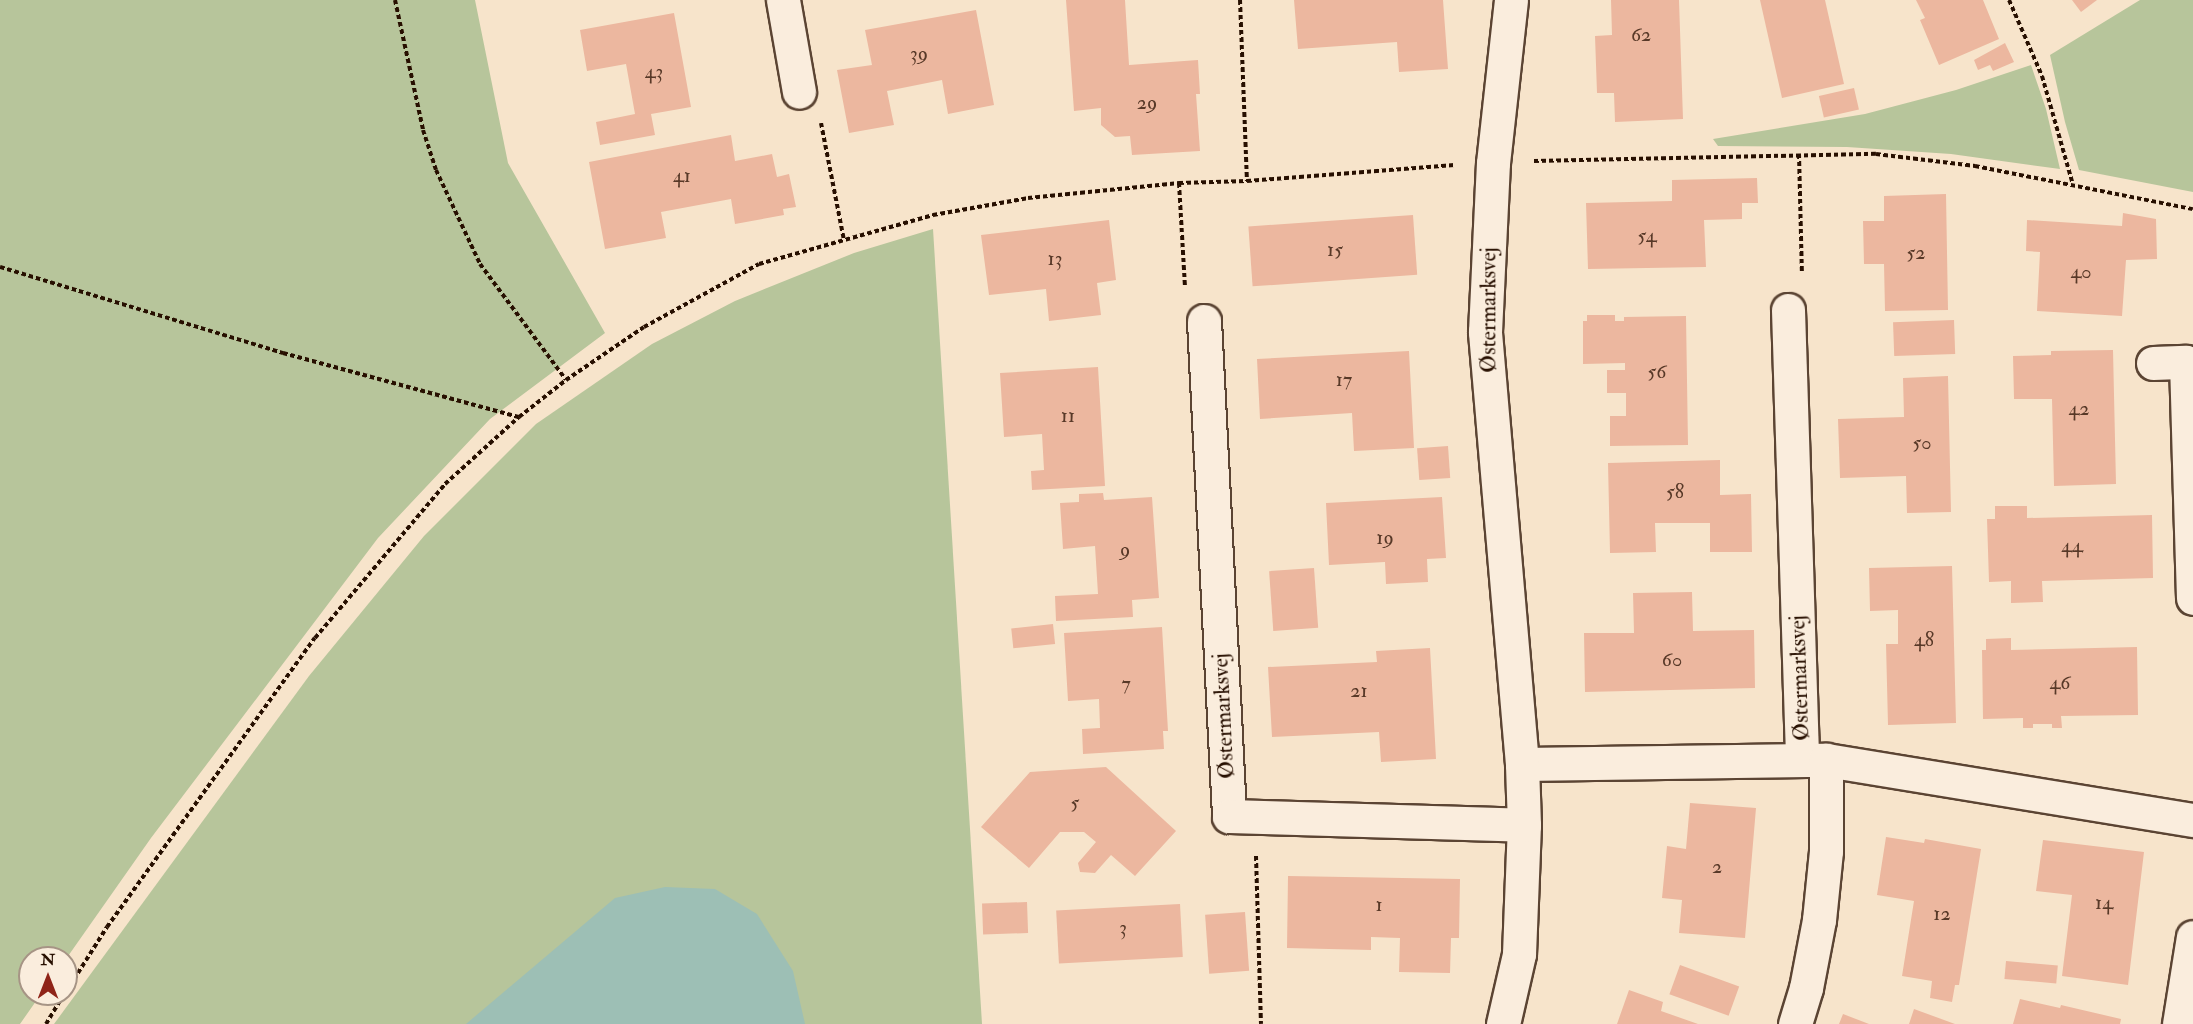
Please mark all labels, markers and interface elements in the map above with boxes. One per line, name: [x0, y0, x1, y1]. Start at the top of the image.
house number: 62: [1631, 22, 1651, 46]
house number: 39: [910, 41, 928, 65]
house number: 43: [645, 59, 663, 83]
house number: 29: [1137, 90, 1157, 114]
house number: 41: [673, 163, 691, 187]
house number: 54: [1637, 223, 1657, 247]
house number: 15: [1327, 237, 1343, 261]
house number: 52: [1907, 240, 1925, 264]
house number: 13: [1048, 246, 1062, 270]
street label: Østermarksvej: [1476, 247, 1502, 373]
house number: 40: [2070, 259, 2092, 283]
house number: 56: [1648, 359, 1666, 383]
house number: 17: [1336, 367, 1352, 391]
house number: 42: [2069, 396, 2089, 420]
house number: 11: [1061, 403, 1075, 427]
house number: 50: [1913, 430, 1931, 454]
house number: 58: [1666, 479, 1684, 503]
house number: 19: [1376, 525, 1394, 549]
house number: 44: [2061, 533, 2083, 557]
house number: 9: [1120, 537, 1130, 561]
street label: Østermarksvej: [1785, 615, 1815, 741]
house number: 48: [1914, 627, 1934, 651]
house number: 60: [1662, 647, 1682, 671]
street label: Østermarksvej: [1208, 653, 1240, 779]
house number: 46: [2050, 670, 2070, 694]
house number: 7: [1121, 671, 1131, 695]
house number: 21: [1350, 678, 1368, 702]
house number: 5: [1071, 790, 1079, 814]
house number: 2: [1712, 854, 1722, 878]
house number: 14: [2095, 890, 2113, 914]
house number: 1: [1375, 892, 1383, 916]
house number: 12: [1933, 901, 1951, 925]
house number: 3: [1119, 915, 1127, 939]
north arrow: [18, 946, 78, 1006]
text: N: [41, 950, 55, 970]

